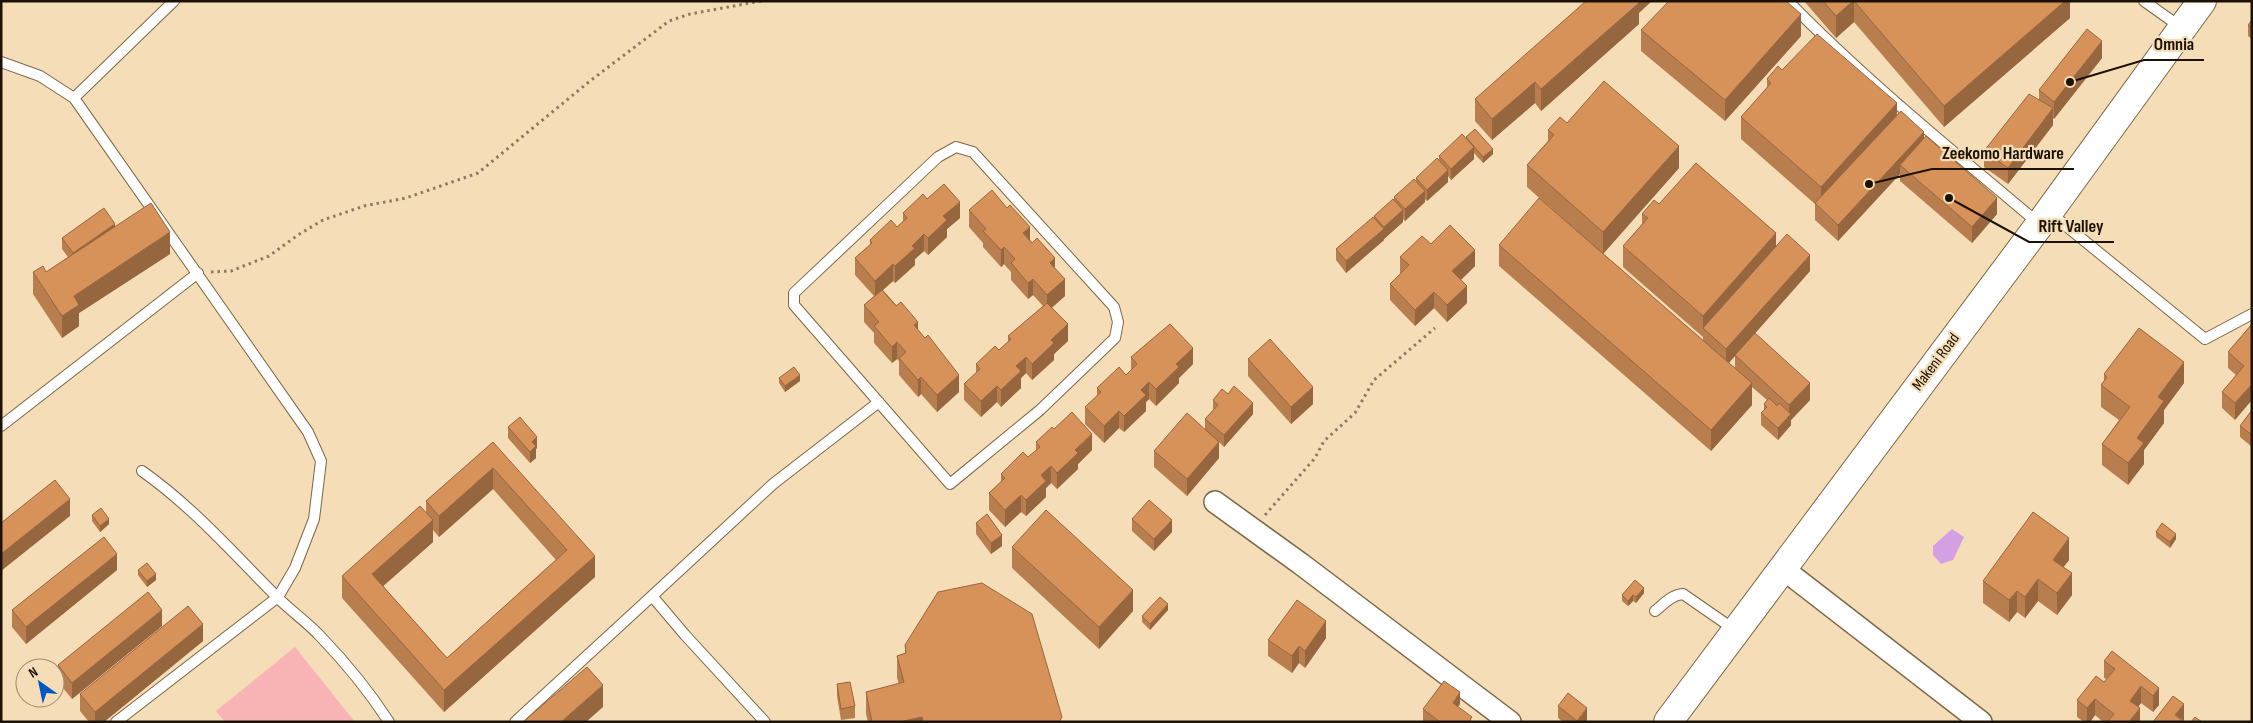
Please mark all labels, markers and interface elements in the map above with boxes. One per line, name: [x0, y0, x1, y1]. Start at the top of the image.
callout: Omnia: [2144, 27, 2204, 60]
text: Omnia: [2154, 34, 2194, 55]
callout: Zeekomo Hardware: [1932, 136, 2074, 169]
text: Zeekomo Hardware: [1942, 143, 2064, 164]
callout: Rift Valley: [2029, 209, 2114, 242]
text: Rift Valley: [2039, 216, 2104, 237]
street label: Makeni Road: [1908, 330, 1964, 394]
north arrow: [15, 658, 65, 708]
text: N: [25, 663, 41, 682]

